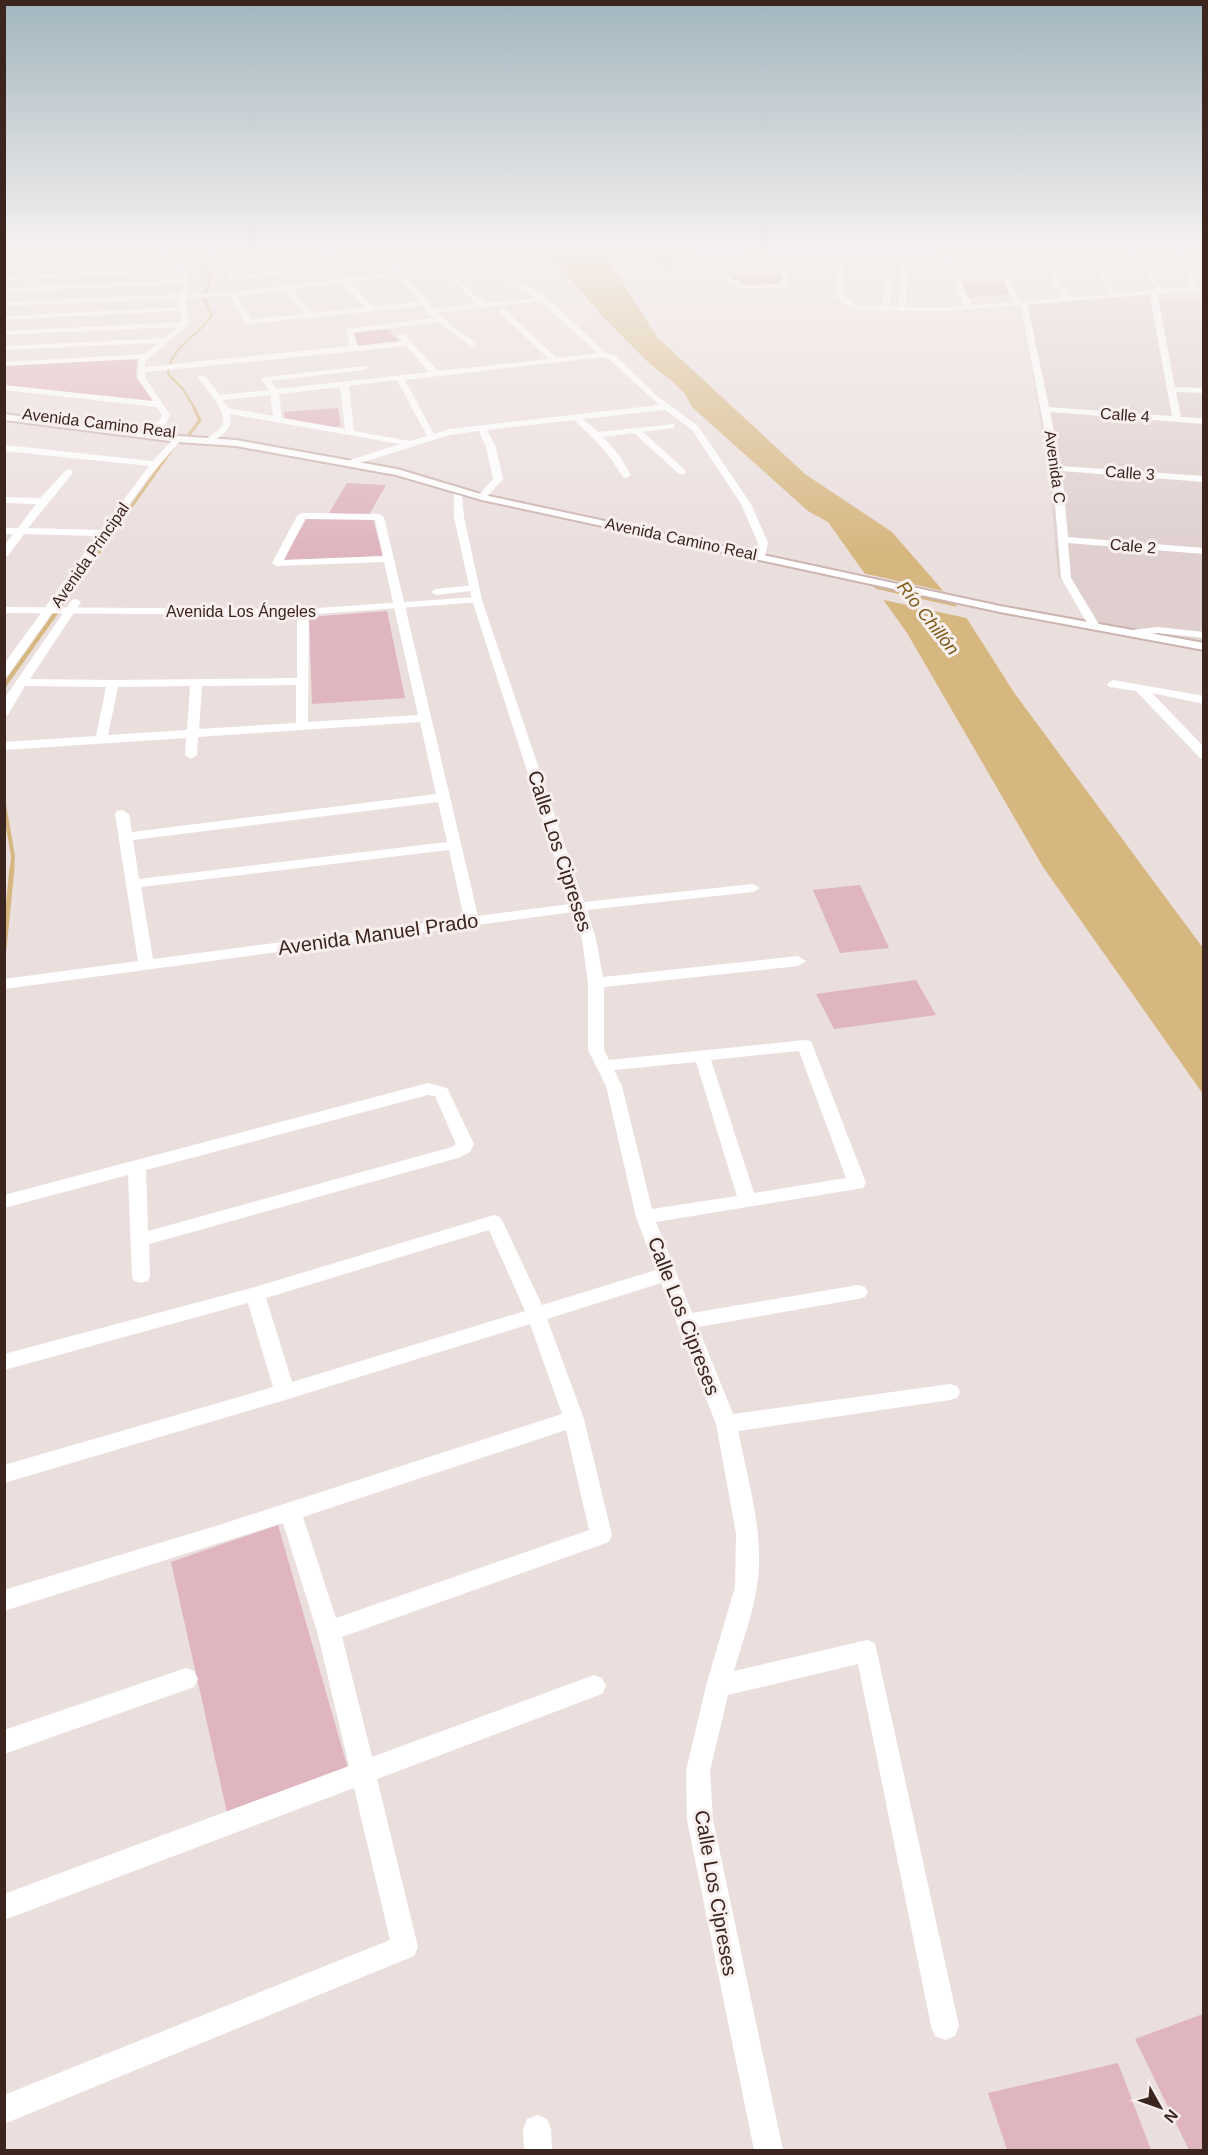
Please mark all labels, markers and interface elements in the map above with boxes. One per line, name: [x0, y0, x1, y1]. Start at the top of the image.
street label: Avenida Camino Real: [21, 405, 177, 441]
street label: Calle 4: [1100, 405, 1151, 425]
street label: Avenida C: [1041, 429, 1069, 505]
street label: Calle 3: [1105, 463, 1156, 483]
street label: Avenida Principal: [48, 500, 132, 610]
street label: Avenida Camino Real: [604, 515, 758, 563]
street label: Cale 2: [1109, 536, 1157, 556]
water label: Río Chillón: [893, 577, 963, 659]
street label: Avenida Los Ángeles: [166, 602, 316, 620]
street label: Calle Los Cipreses: [524, 768, 596, 934]
street label: Avenida Manuel Prado: [276, 909, 480, 959]
street label: Calle Los Cipreses: [644, 1234, 724, 1398]
street label: Calle Los Cipreses: [691, 1808, 741, 1978]
north arrow: [1130, 2077, 1190, 2137]
text: N: [1161, 2106, 1181, 2126]

